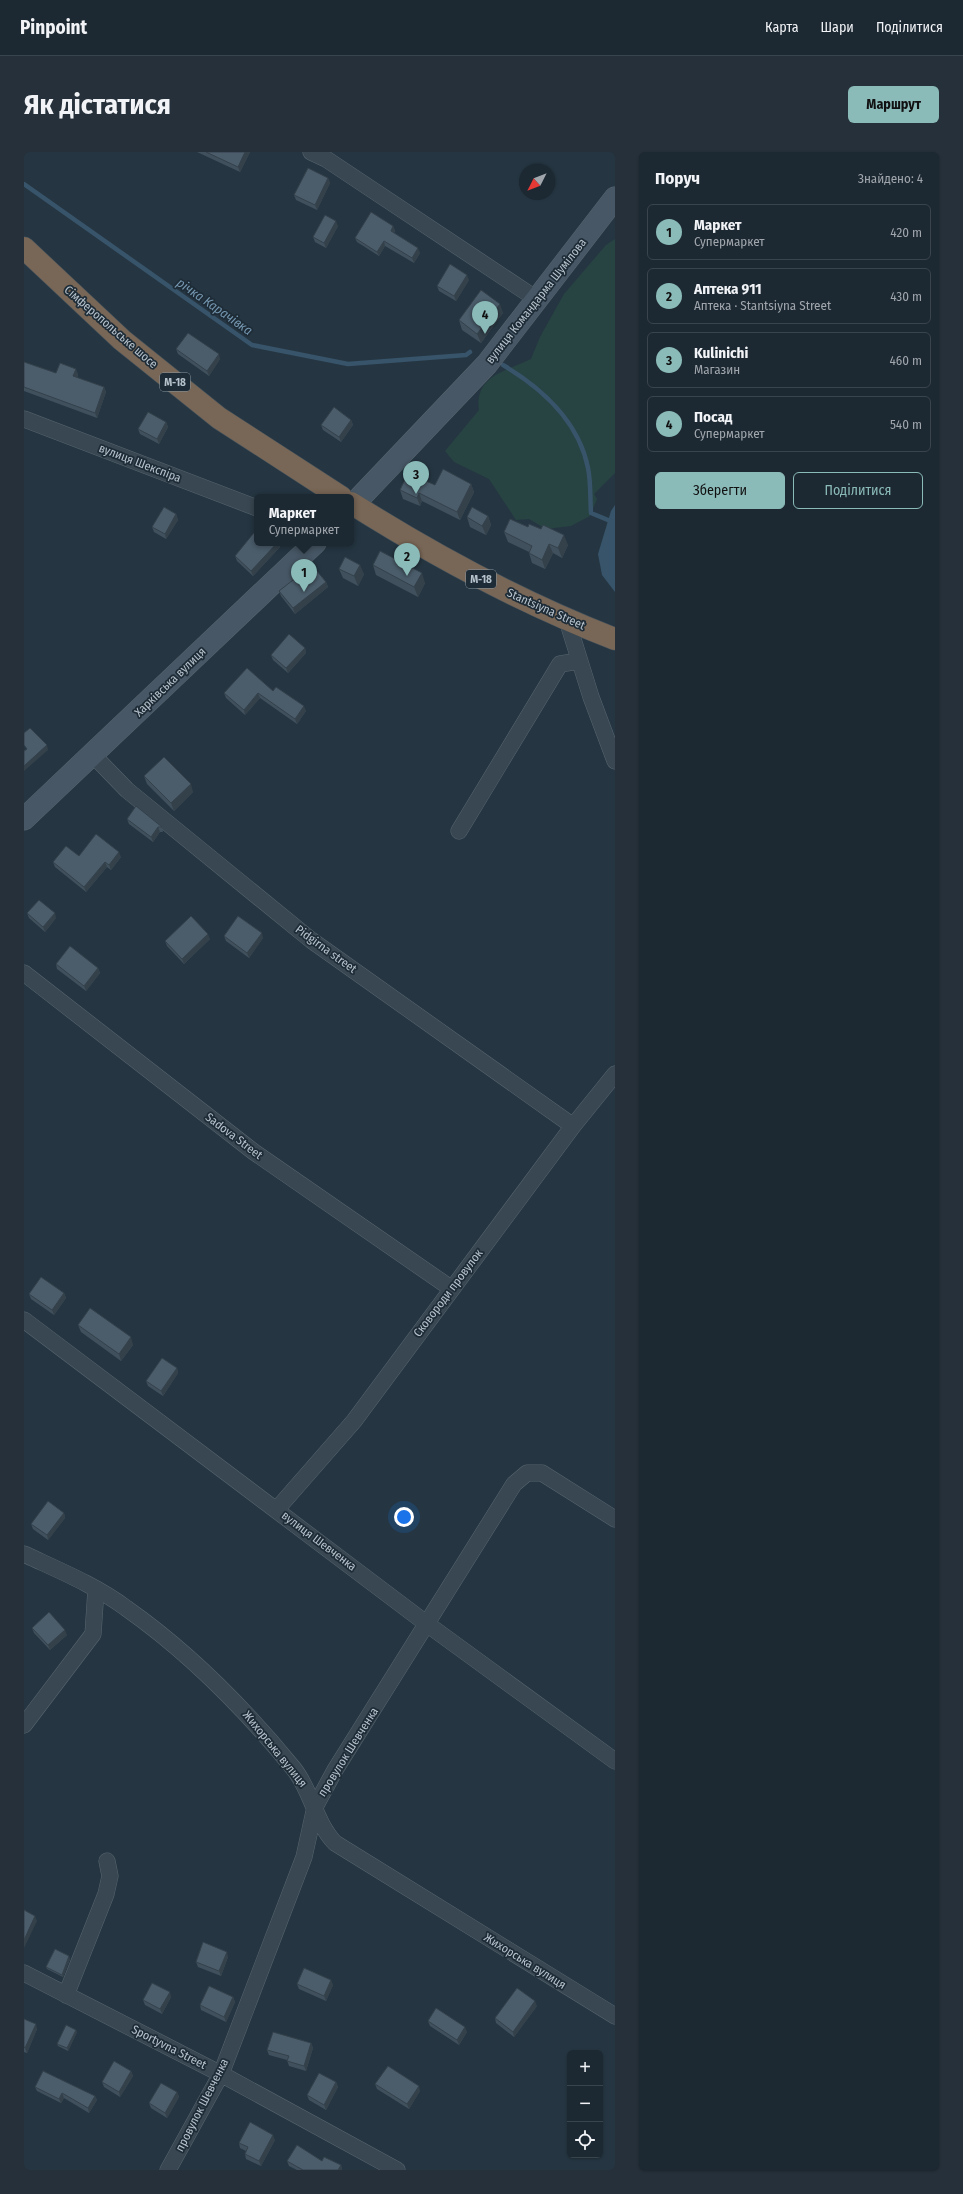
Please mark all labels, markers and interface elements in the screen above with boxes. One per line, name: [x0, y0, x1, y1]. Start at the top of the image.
text: Pinpoint: [20, 16, 87, 39]
text: Карта: [765, 19, 799, 36]
text: Шари: [821, 19, 854, 36]
text: Поділитися: [876, 19, 943, 36]
button: Маршрут: [848, 86, 939, 123]
text: Як дістатися: [24, 88, 171, 121]
north arrow: [519, 164, 555, 200]
text: Поруч: [655, 168, 700, 189]
text: Знайдено: 4: [858, 171, 923, 186]
text: Маркет: [694, 216, 741, 234]
text: 1: [666, 225, 672, 240]
text: 420 m: [890, 225, 922, 240]
text: Супермаркет: [694, 234, 765, 249]
street label: вулиця Командарма Шумілова: [483, 236, 589, 366]
water label: річка Карачівка: [174, 275, 255, 338]
text: Аптека 911: [694, 280, 762, 298]
street label: Сімферопольське шосе: [62, 283, 160, 371]
text: 2: [666, 289, 672, 304]
text: 430 m: [890, 289, 922, 304]
text: Аптека · Stantsiyna Street: [694, 298, 831, 313]
pin: 4: [472, 301, 498, 334]
text: Kulinichi: [694, 344, 748, 362]
text: 3: [666, 353, 672, 368]
text: 460 m: [889, 353, 922, 368]
text: Магазин: [694, 362, 740, 377]
road number: М-18: [160, 373, 190, 391]
text: Посад: [694, 408, 732, 426]
text: 4: [666, 417, 672, 432]
text: 540 m: [890, 417, 922, 432]
text: Супермаркет: [694, 426, 765, 441]
street label: вулиця Шекспіра: [97, 441, 183, 485]
pin: 3: [403, 461, 429, 494]
button: Зберегти: [655, 472, 785, 509]
button: Поділитися: [793, 472, 923, 509]
popup: [254, 494, 354, 546]
text: Маркет: [269, 504, 316, 522]
text: Супермаркет: [269, 522, 339, 537]
pin: 2: [394, 543, 420, 576]
pin: 1: [291, 559, 317, 592]
road number: М-18: [466, 570, 496, 588]
street label: Stantsiyna Street: [505, 586, 587, 632]
street label: Харківська вулиця: [131, 644, 209, 720]
street label: Pidgirna street: [293, 922, 359, 976]
street label: Sadova Street: [203, 1110, 265, 1162]
street label: Сковороди провулок: [410, 1246, 486, 1340]
your location: [394, 1507, 414, 1527]
street label: вулиця Шевченка: [279, 1508, 359, 1574]
street label: провулок Шевченка: [315, 1705, 381, 1799]
street label: Жихорська вулиця: [240, 1708, 310, 1790]
street label: Жихорська вулиця: [481, 1930, 569, 1992]
street label: Sportyvna Street: [129, 2022, 209, 2072]
map controls: [567, 2050, 603, 2158]
button: +: [567, 2050, 603, 2086]
street label: провулок Шевченка: [173, 2056, 232, 2154]
button: −: [567, 2086, 603, 2122]
button: locate: [567, 2122, 603, 2158]

